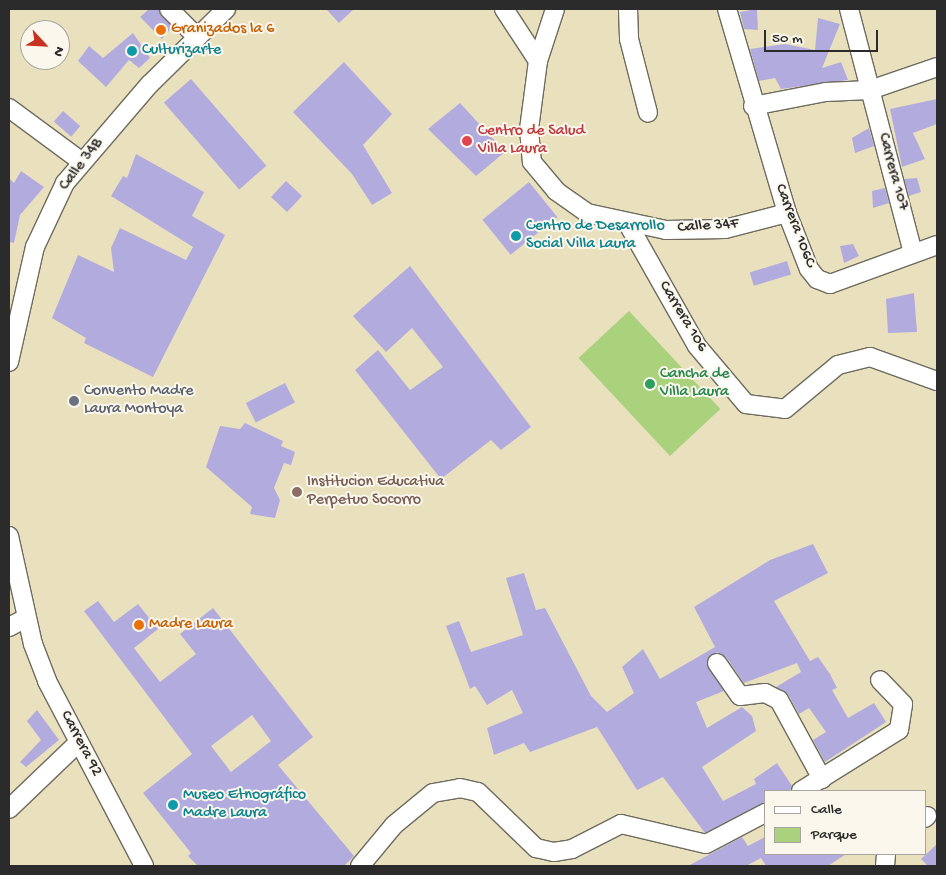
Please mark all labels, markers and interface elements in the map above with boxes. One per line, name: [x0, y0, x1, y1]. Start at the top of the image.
north arrow: [20, 20, 70, 70]
place label: Granizados la 6: [171, 20, 274, 40]
scale bar: [766, 20, 880, 52]
marker: Granizados la 6: [155, 24, 167, 36]
text: 50 m: [772, 30, 803, 48]
place label: Culturizarte: [142, 41, 221, 61]
text: N: [49, 43, 68, 59]
marker: Culturizarte: [126, 45, 138, 57]
place label: Centro de Salud Villa Laura: [478, 122, 585, 160]
street label: Carrera 107: [872, 131, 912, 213]
marker: Centro de Salud Villa Laura: [460, 134, 474, 148]
street label: Calle 34B: [56, 135, 108, 195]
street label: Carrera 106C: [769, 182, 819, 270]
street label: Calle 34F: [677, 215, 739, 239]
place label: Centro de Desarrollo Social Villa Laura: [526, 217, 665, 255]
marker: Centro de Desarrollo Social Villa Laura: [510, 230, 522, 242]
street label: Carrera 106: [653, 278, 711, 356]
place label: Cancha de Villa Laura: [660, 365, 729, 403]
marker: Cancha de Villa Laura: [644, 378, 656, 390]
place label: Convento Madre Laura Montoya: [84, 382, 193, 420]
marker: Convento Madre Laura Montoya: [68, 395, 80, 407]
place label: Institucion Educativa Perpetuo Socorro: [307, 473, 444, 511]
marker: Institucion Educativa Perpetuo Socorro: [291, 486, 303, 498]
place label: Madre Laura: [149, 615, 233, 635]
marker: Madre Laura: [133, 619, 145, 631]
street label: Carrera 92: [55, 708, 105, 780]
place label: Museo Etnográfico Madre Laura: [183, 786, 306, 824]
legend: [764, 790, 926, 855]
marker: Museo Etnográfico Madre Laura: [167, 799, 179, 811]
text: Calle: [811, 801, 842, 819]
text: Parque: [811, 826, 857, 844]

